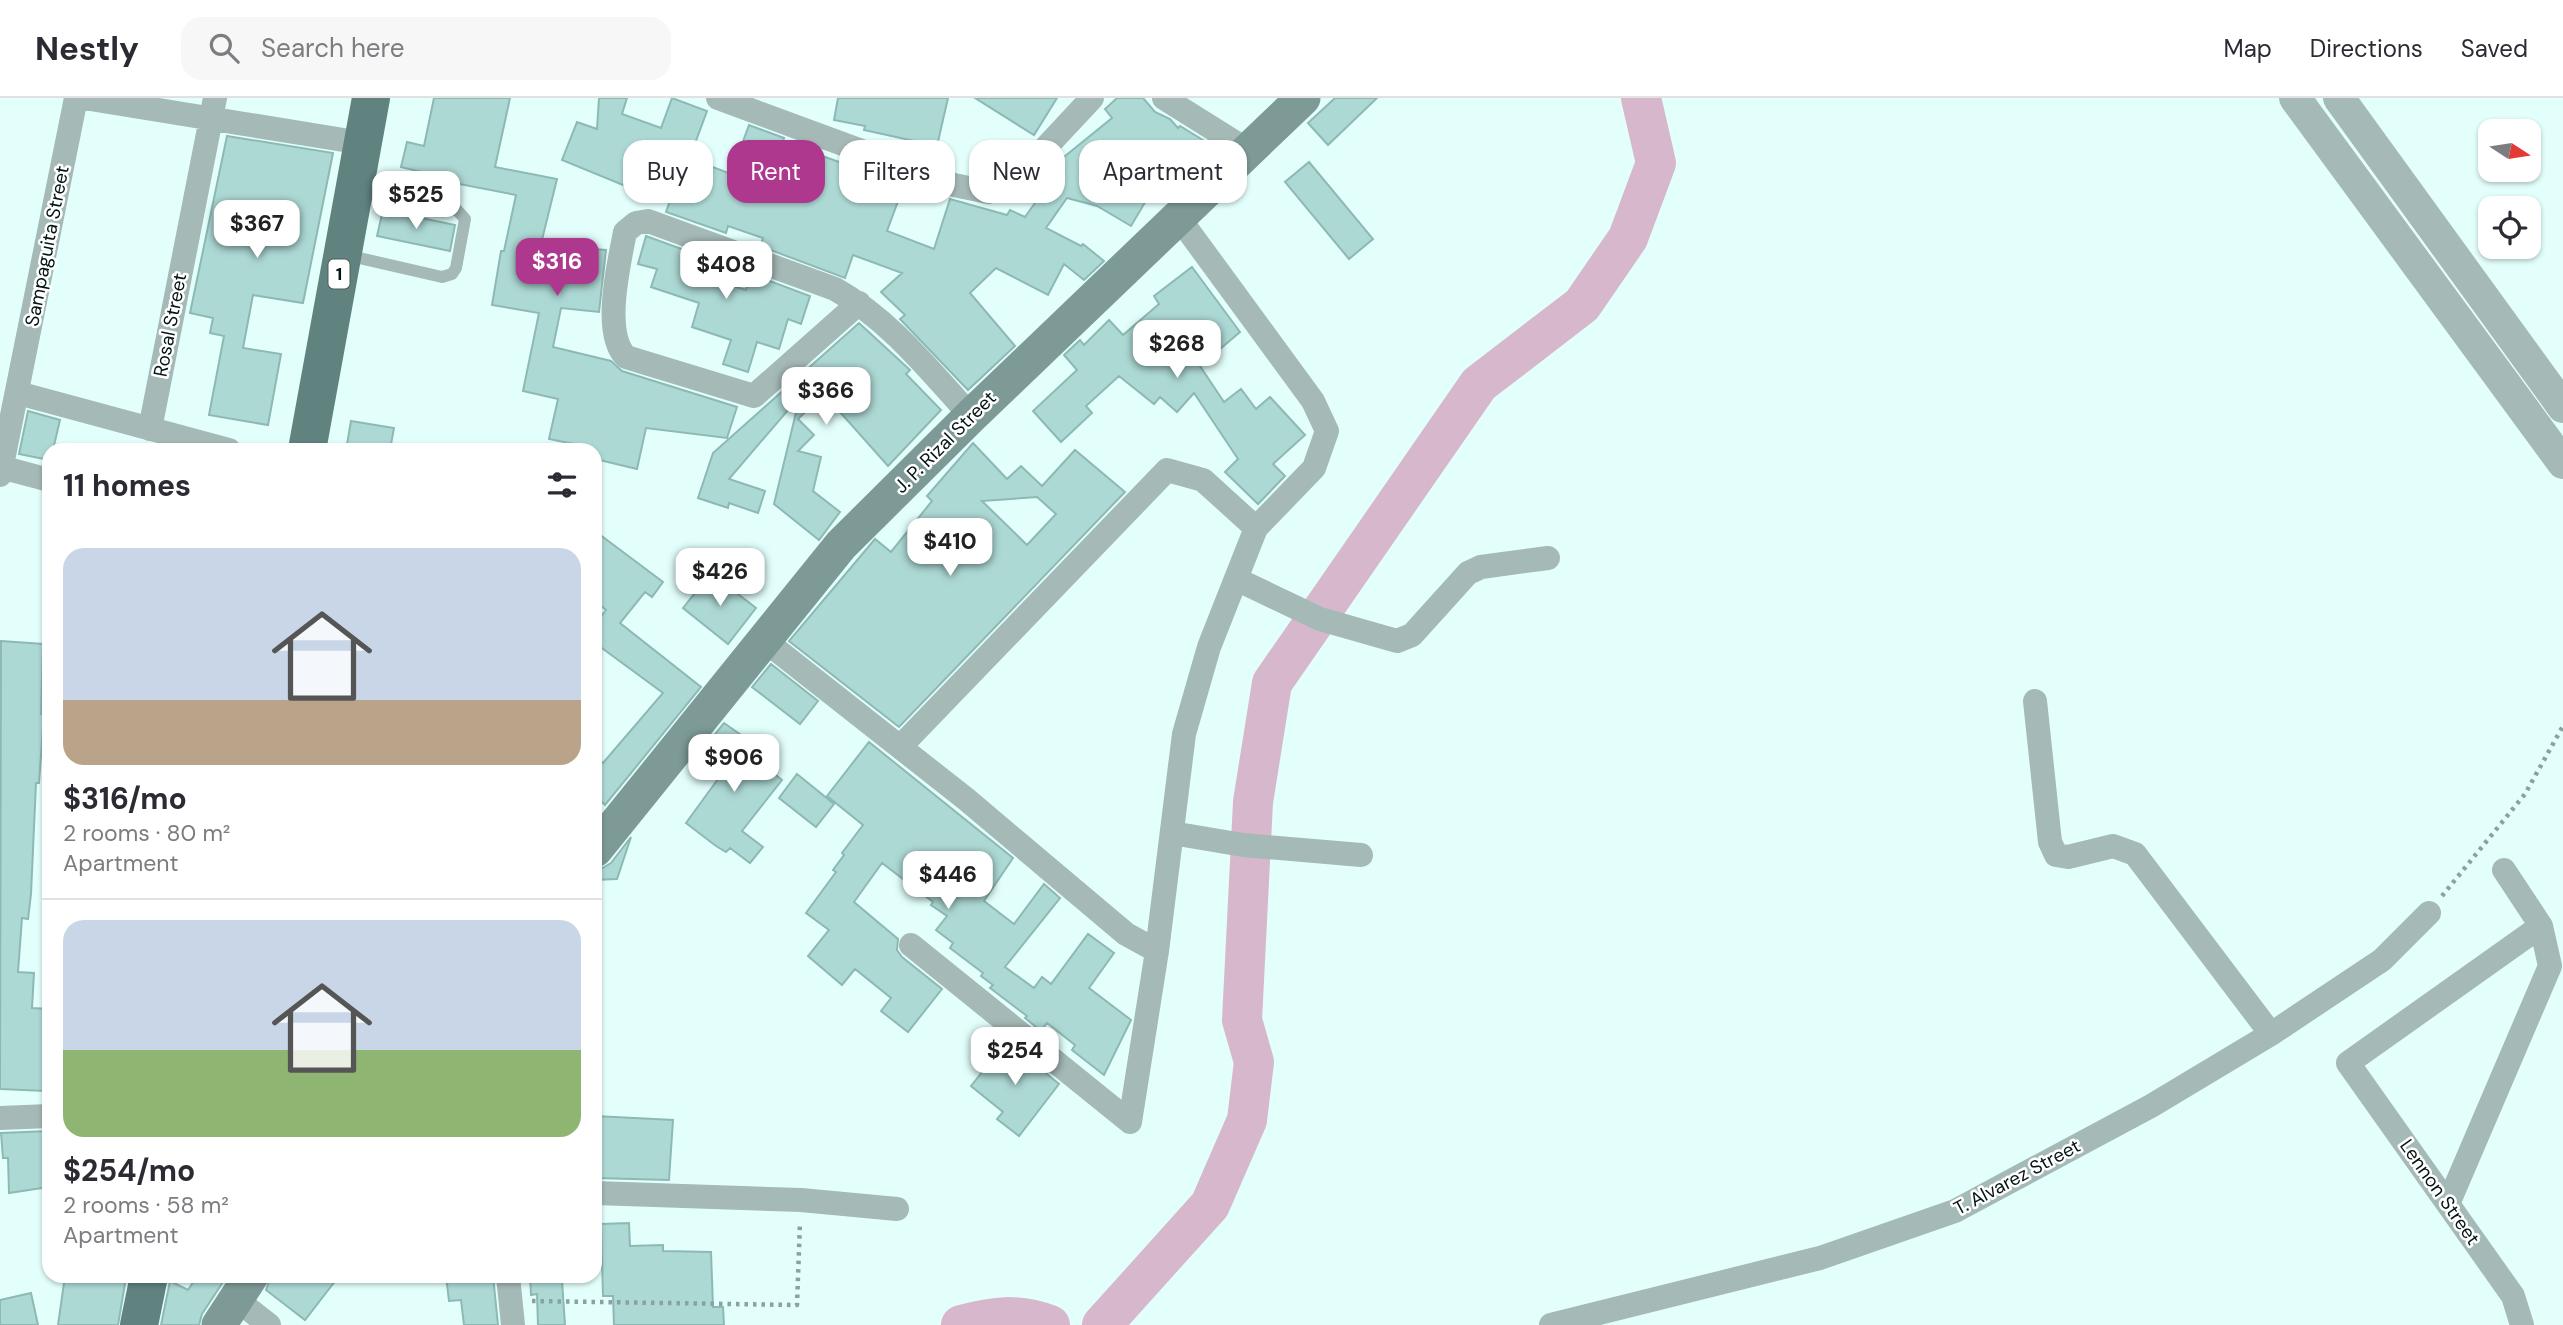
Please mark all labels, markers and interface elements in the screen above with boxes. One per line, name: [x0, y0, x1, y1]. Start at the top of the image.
search box: [181, 17, 671, 80]
text: Nestly: [35, 27, 139, 70]
icon: search: [205, 29, 243, 67]
text: Search here: [261, 31, 405, 65]
text: Map: [2224, 33, 2272, 64]
text: Directions: [2310, 33, 2423, 64]
text: Saved: [2461, 33, 2528, 64]
north arrow: [2478, 119, 2541, 182]
map controls: [2478, 119, 2541, 259]
chip: Buy: [623, 140, 713, 203]
chip: Rent: [727, 140, 825, 203]
chip: Filters: [839, 140, 955, 203]
chip: New: [969, 140, 1065, 203]
chip: Apartment: [1079, 140, 1247, 203]
street label: Sampaguita Street: [19, 163, 75, 329]
pin: $525: [375, 172, 457, 231]
text: $525: [388, 179, 444, 209]
button: locate: [2478, 196, 2541, 259]
pin: $367: [216, 200, 298, 260]
text: $367: [230, 208, 284, 238]
pin: $316: [516, 238, 598, 298]
pin: $408: [685, 242, 767, 301]
text: $316: [532, 246, 582, 276]
text: $408: [696, 249, 756, 279]
road number: 1: [328, 260, 350, 288]
street label: Rosal Street: [148, 271, 192, 379]
pin: $268: [1136, 320, 1218, 380]
text: $268: [1149, 328, 1205, 358]
pin: $366: [785, 368, 867, 427]
text: $366: [798, 375, 854, 405]
street label: J. P. Rizal Street: [889, 386, 1001, 498]
text: 11 homes: [63, 466, 191, 505]
icon: filters: [543, 466, 581, 504]
pin: $410: [909, 518, 991, 578]
text: $410: [923, 526, 977, 556]
pin: $426: [679, 548, 761, 608]
text: $426: [692, 556, 748, 586]
icon: home: [259, 593, 385, 719]
pin: $906: [693, 734, 775, 794]
text: $906: [704, 742, 764, 772]
text: $316/mo: [63, 779, 187, 818]
text: 2 rooms · 80 m²: [63, 818, 230, 848]
text: Apartment: [63, 848, 178, 878]
pin: $446: [907, 852, 989, 911]
text: $446: [919, 859, 977, 889]
icon: home: [259, 965, 385, 1091]
pin: $254: [974, 1028, 1056, 1087]
text: $254: [987, 1035, 1043, 1065]
street label: T. Alvarez Street: [1949, 1133, 2085, 1221]
street label: Lennon Street: [2394, 1134, 2486, 1250]
text: $254/mo: [63, 1151, 195, 1190]
text: 2 rooms · 58 m²: [63, 1190, 229, 1220]
text: Apartment: [63, 1220, 178, 1250]

